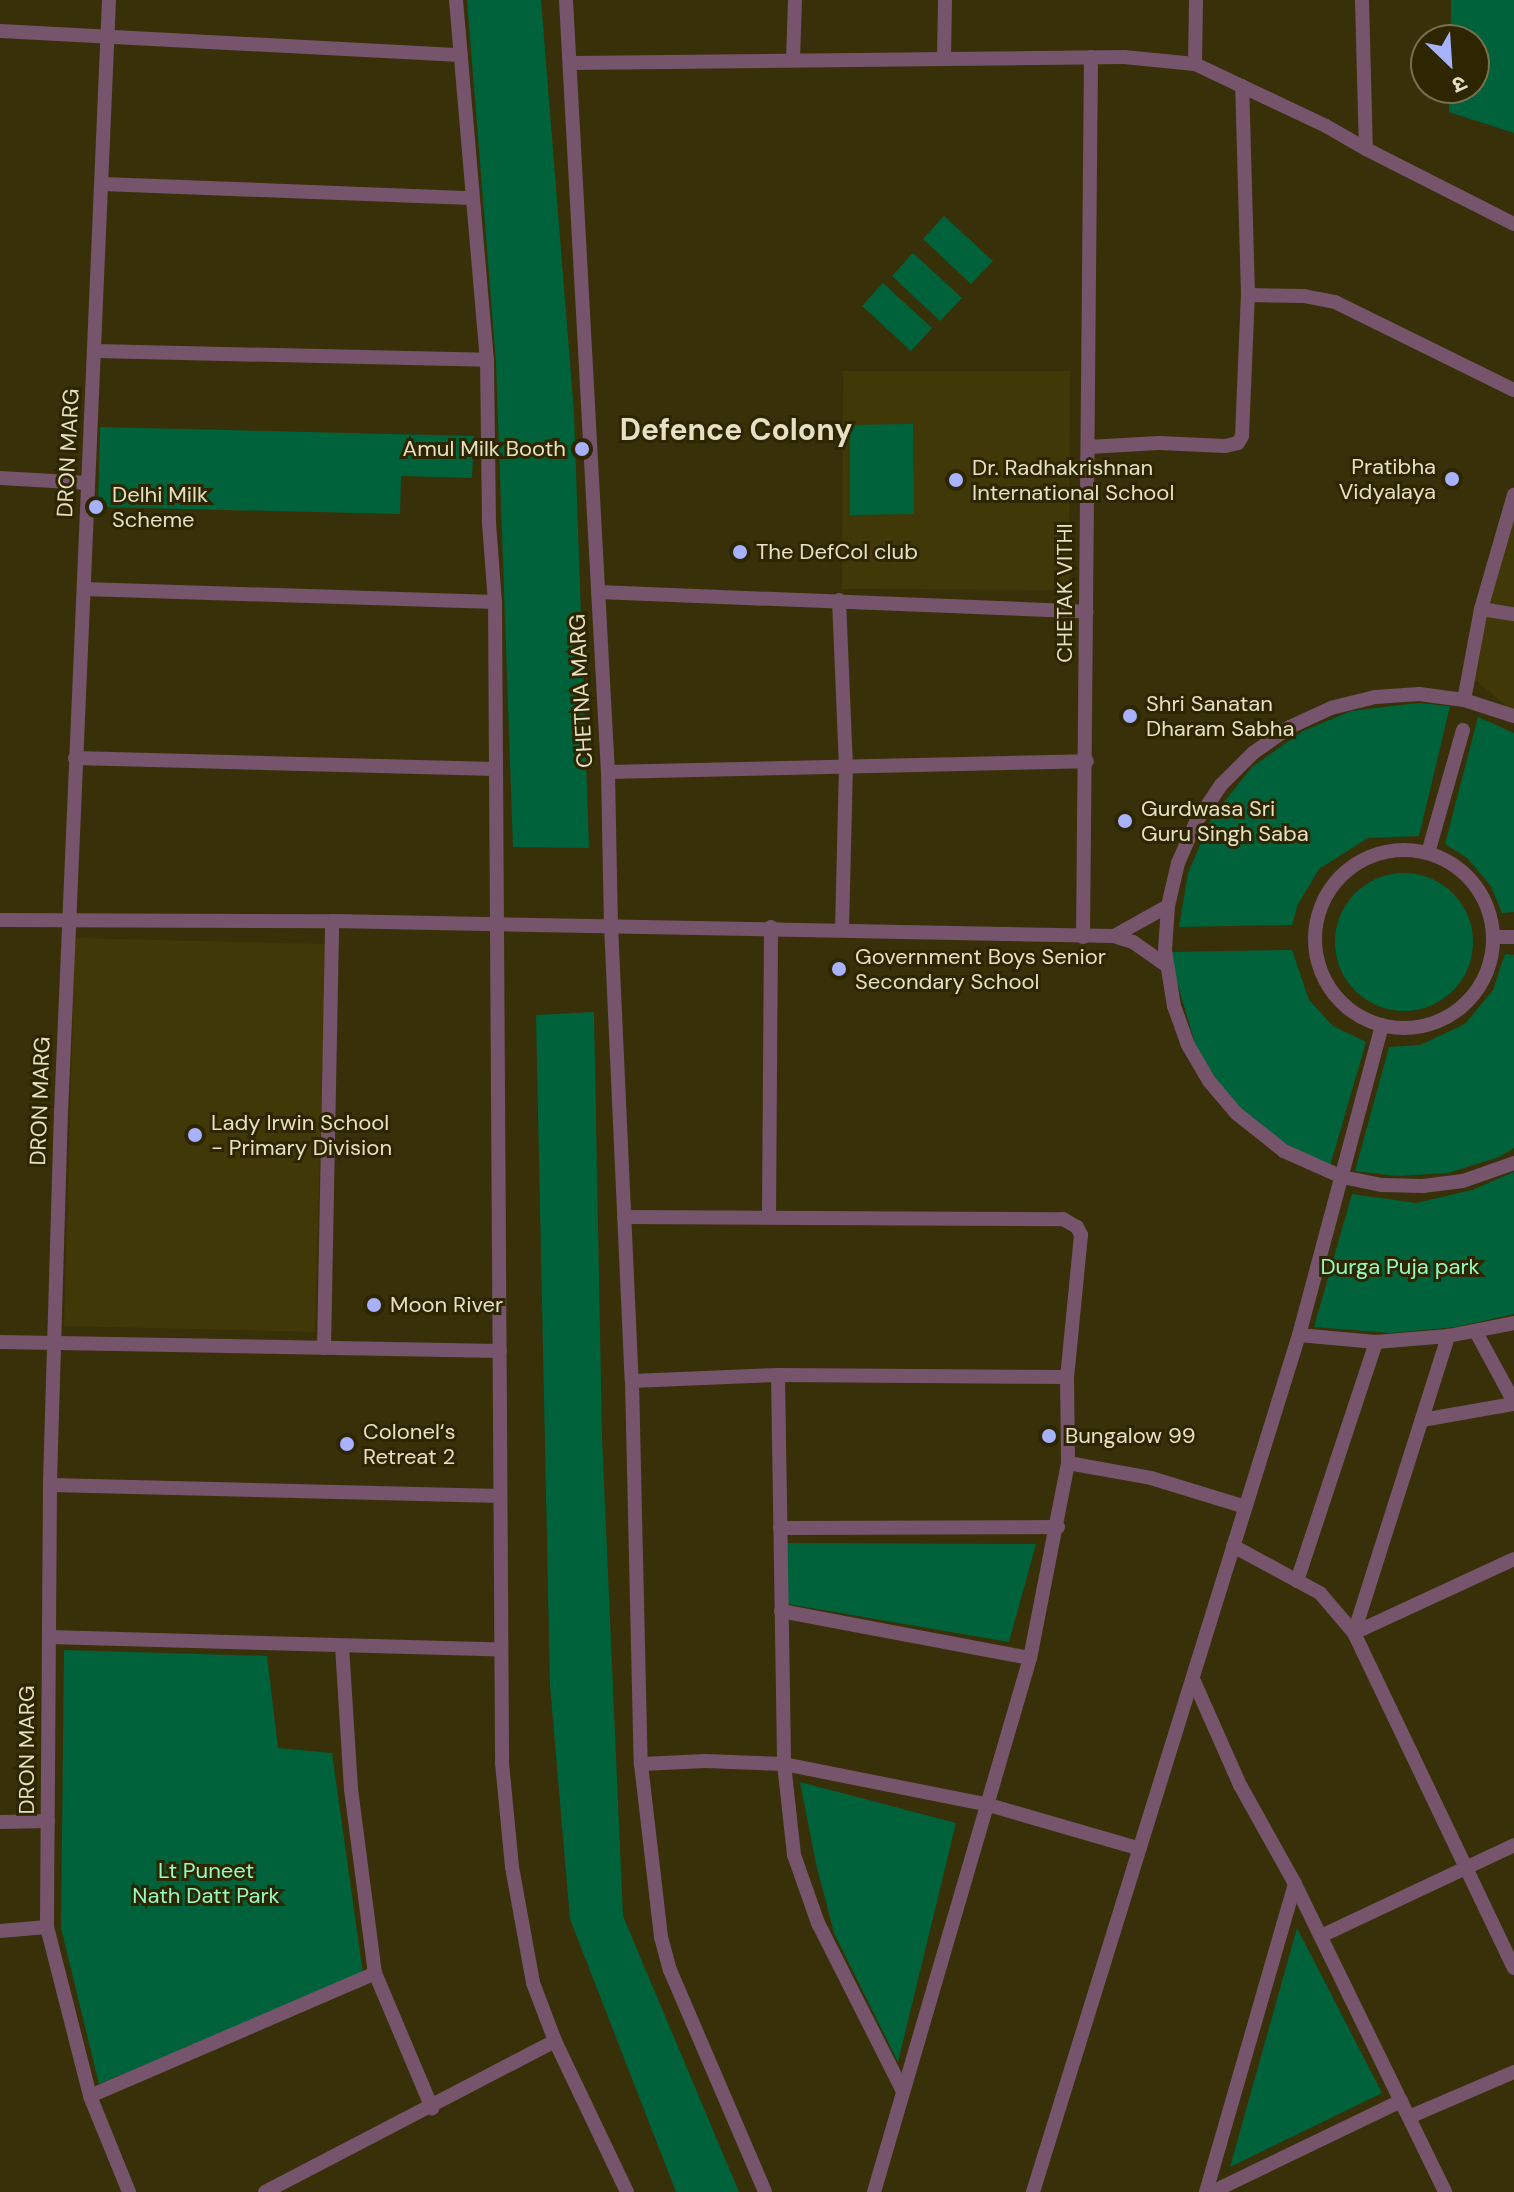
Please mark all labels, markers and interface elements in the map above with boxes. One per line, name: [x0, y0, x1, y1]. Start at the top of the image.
north arrow: [1410, 24, 1490, 104]
text: उ: [1448, 69, 1471, 100]
street label: DRON MARG: [51, 388, 85, 518]
district label: Defence Colony: [620, 412, 852, 448]
place label: Amul Milk Booth: [403, 436, 566, 462]
marker: Amul Milk Booth: [573, 440, 591, 458]
place label: Pratibha Vidyalaya: [1339, 453, 1436, 504]
place label: Dr. Radhakrishnan International School: [972, 454, 1174, 506]
marker: Pratibha Vidyalaya: [1443, 470, 1461, 488]
marker: Dr. Radhakrishnan International School: [947, 471, 965, 489]
place label: Delhi Milk Scheme: [112, 481, 208, 532]
marker: Delhi Milk Scheme: [87, 498, 105, 516]
street label: CHETAK VITHI: [1052, 523, 1078, 663]
place label: The DefCol club: [756, 539, 918, 565]
marker: The DefCol club: [731, 543, 749, 561]
street label: CHETNA MARG: [564, 613, 598, 769]
place label: Shri Sanatan Dharam Sabha: [1146, 690, 1294, 742]
marker: Shri Sanatan Dharam Sabha: [1121, 707, 1139, 725]
place label: Gurdwasa Sri Guru Singh Saba: [1141, 795, 1309, 846]
marker: Gurdwasa Sri Guru Singh Saba: [1116, 812, 1134, 830]
place label: Government Boys Senior Secondary School: [855, 943, 1106, 994]
marker: Government Boys Senior Secondary School: [830, 960, 848, 978]
street label: DRON MARG: [25, 1036, 55, 1166]
place label: Lady Irwin School - Primary Division: [211, 1109, 392, 1160]
marker: Lady Irwin School - Primary Division: [186, 1126, 204, 1144]
park label: Durga Puja park: [1320, 1254, 1480, 1280]
place label: Moon River: [390, 1292, 503, 1318]
marker: Moon River: [365, 1296, 383, 1314]
place label: Colonel‘s Retreat 2: [363, 1418, 455, 1470]
place label: Bungalow 99: [1065, 1423, 1196, 1449]
marker: Bungalow 99: [1040, 1427, 1058, 1445]
marker: Colonel‘s Retreat 2: [338, 1435, 356, 1453]
street label: DRON MARG: [14, 1685, 40, 1815]
park label: Lt Puneet Nath Datt Park: [132, 1857, 280, 1908]

